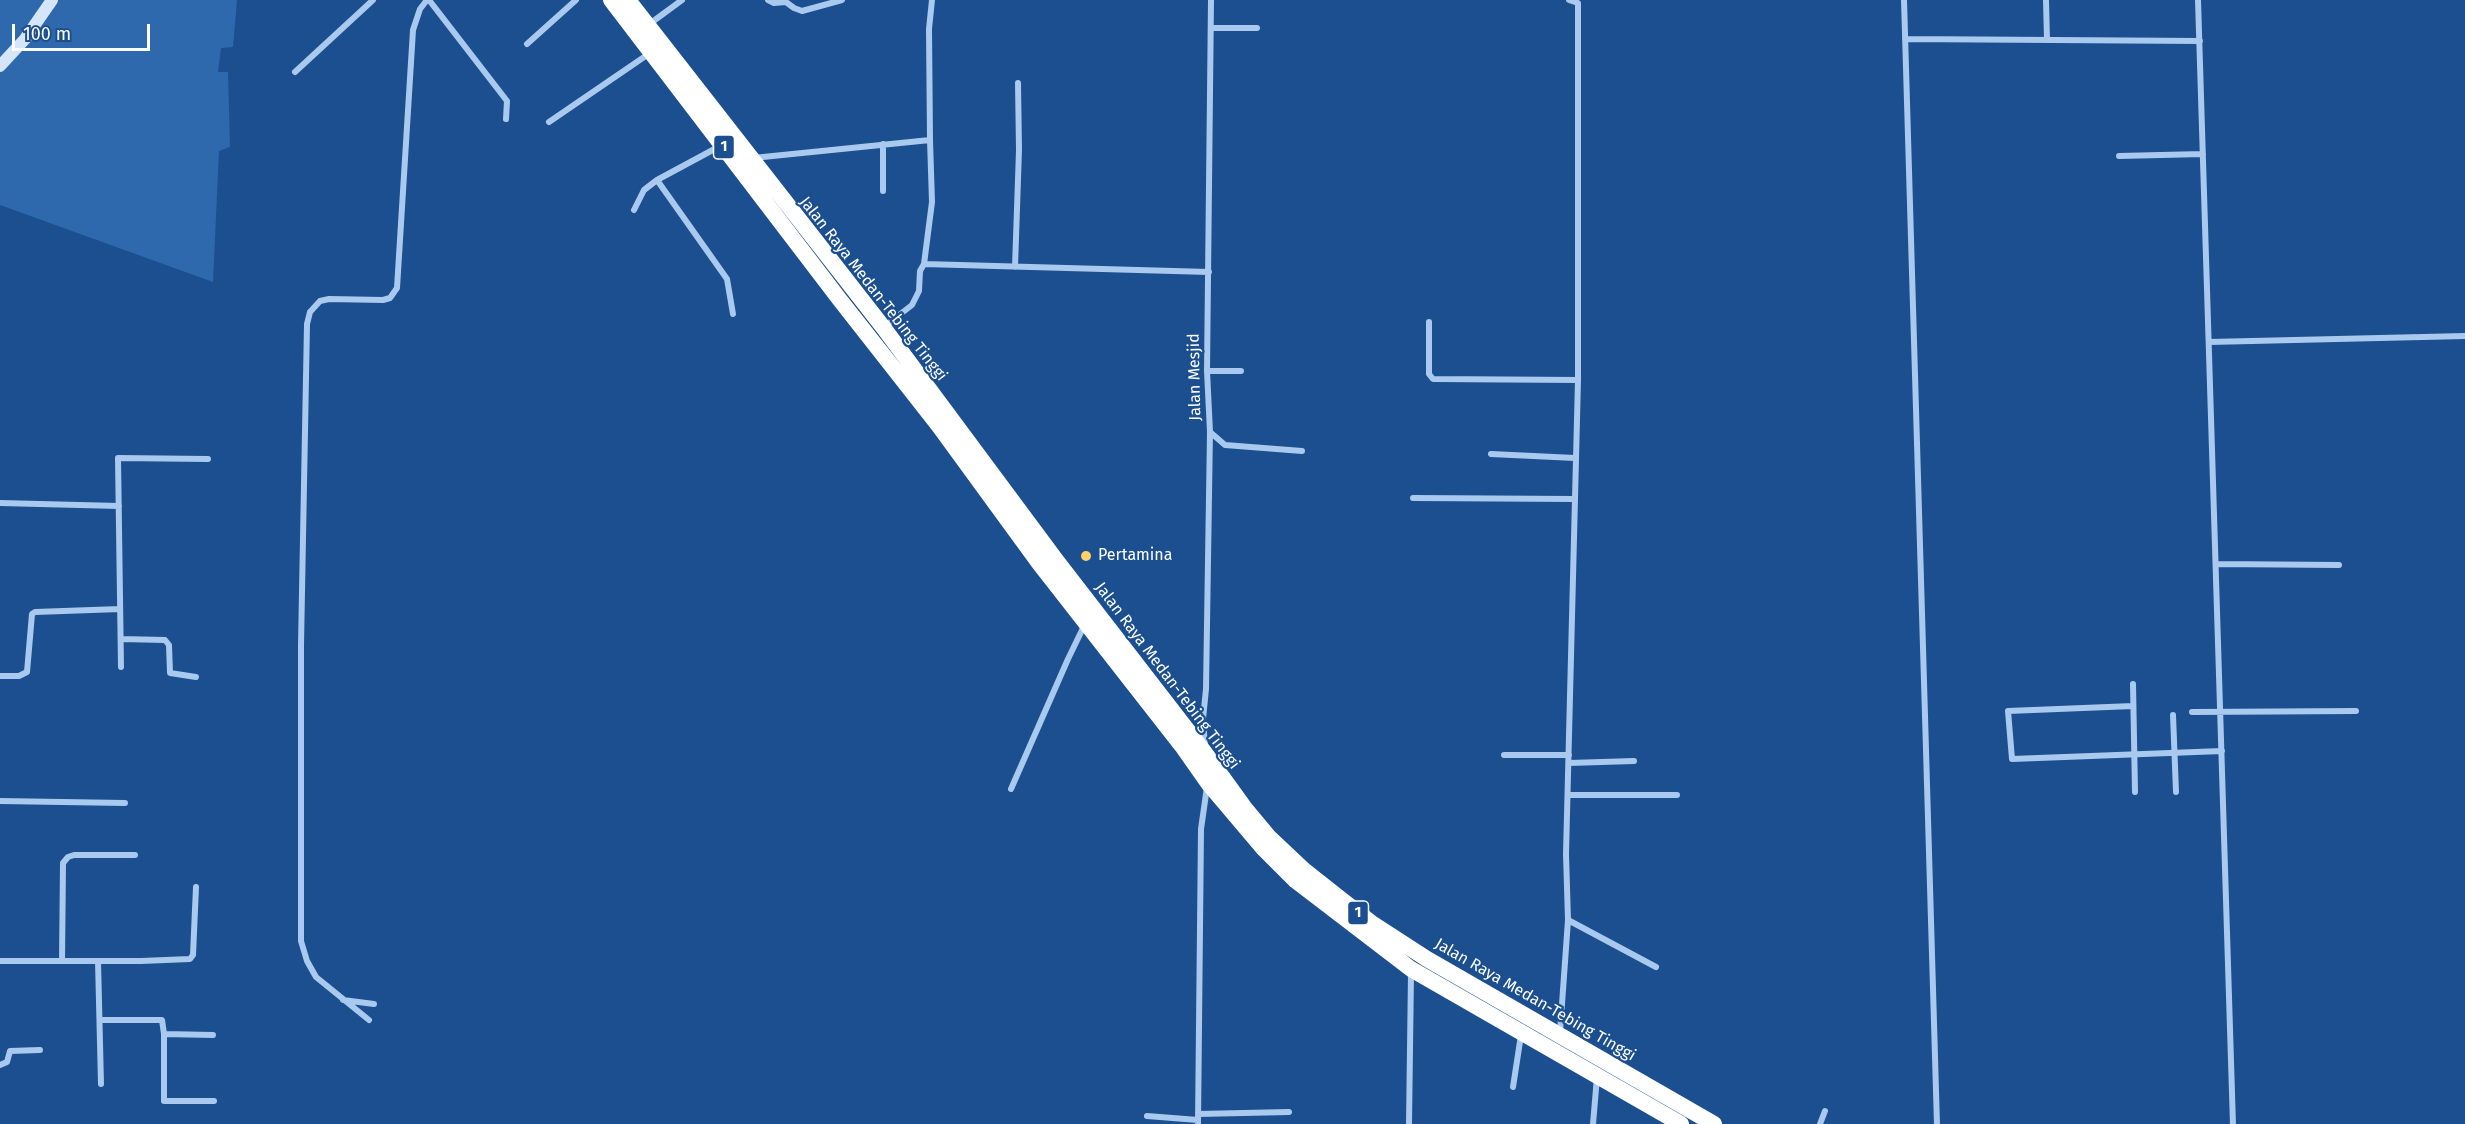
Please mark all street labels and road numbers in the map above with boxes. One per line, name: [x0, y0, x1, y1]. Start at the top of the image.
road number: 1: [714, 135, 734, 159]
street label: Jalan Raya Medan-Tebing Tinggi: [795, 193, 951, 385]
street label: Jalan Mesjid: [1185, 333, 1205, 421]
street label: Jalan Raya Medan-Tebing Tinggi: [1091, 579, 1243, 773]
road number: 1: [1348, 901, 1368, 925]
street label: Jalan Raya Medan-Tebing Tinggi: [1431, 935, 1639, 1065]

